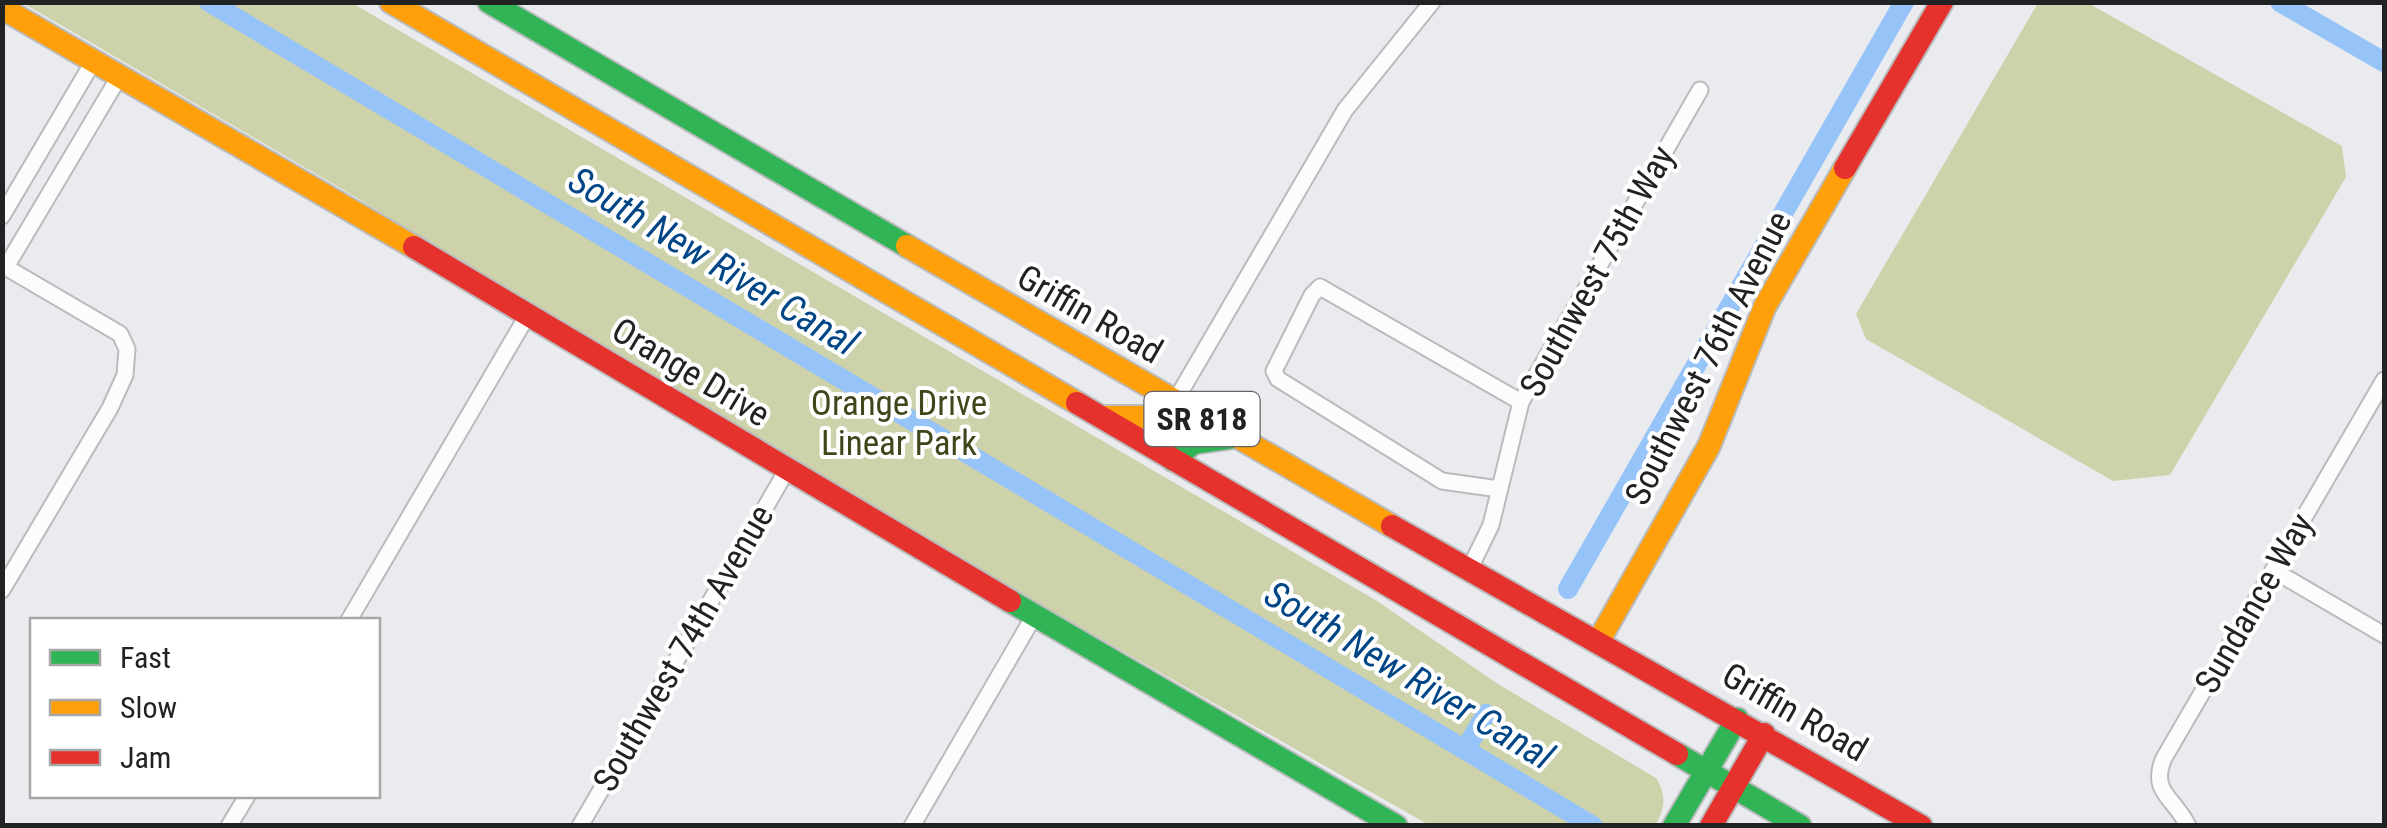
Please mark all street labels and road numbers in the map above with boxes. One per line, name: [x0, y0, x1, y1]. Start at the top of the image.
street label: Southwest 75th Way: [1512, 139, 1683, 404]
street label: Southwest 76th Avenue: [1617, 205, 1800, 512]
street label: Griffin Road: [1010, 257, 1170, 372]
street label: Orange Drive: [605, 309, 777, 435]
road number: SR 818: [1144, 392, 1260, 446]
street label: Southwest 74th Avenue: [585, 498, 782, 799]
street label: Sundance Way: [2186, 506, 2322, 700]
street label: Griffin Road: [1715, 655, 1875, 770]

